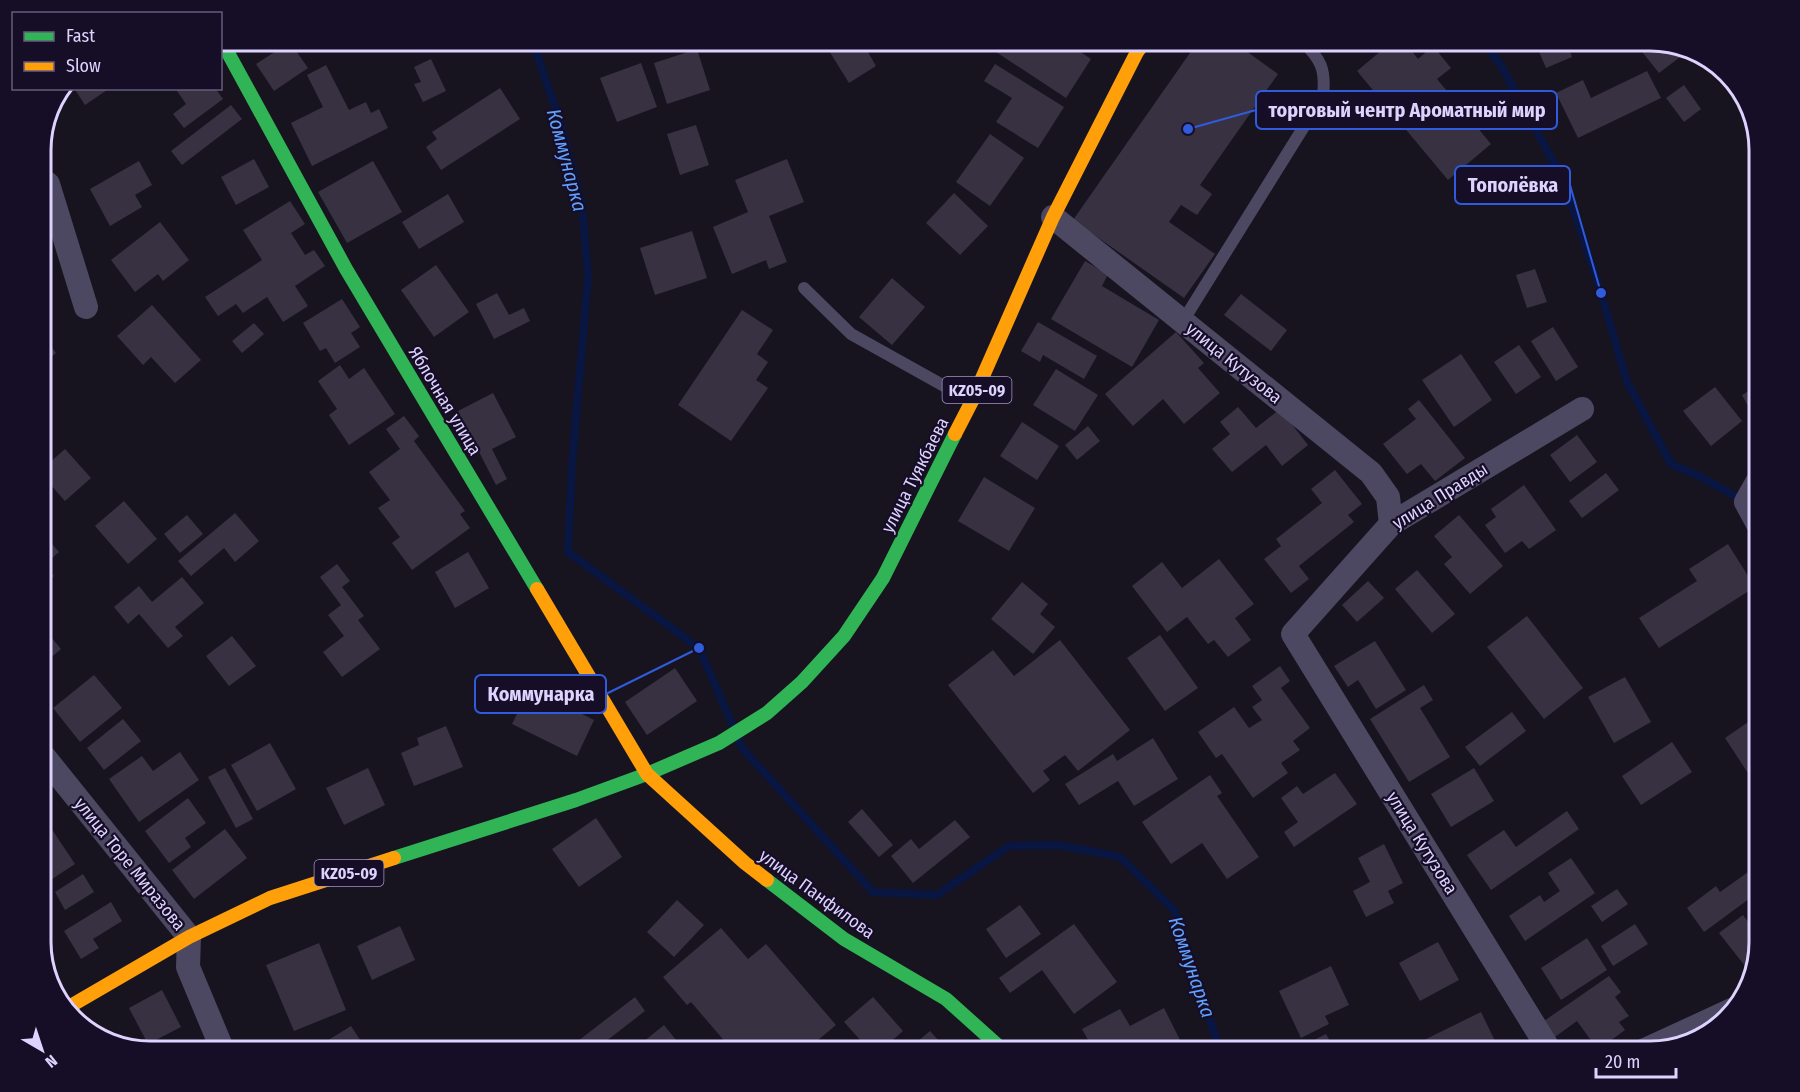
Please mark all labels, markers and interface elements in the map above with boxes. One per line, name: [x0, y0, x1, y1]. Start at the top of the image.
legend: [12, 12, 222, 90]
text: Fast: [66, 25, 95, 47]
text: Slow: [66, 55, 101, 77]
callout: торговый чентр Ароматный мир: [1256, 91, 1557, 129]
text: торговый чентр Ароматный мир: [1268, 98, 1546, 122]
water label: Коммунарка: [542, 106, 592, 214]
callout: Тополёвка: [1455, 166, 1570, 204]
text: Тополёвка: [1468, 173, 1558, 197]
street label: улица Кутузова: [1182, 318, 1287, 409]
street label: Яблочная улица: [404, 342, 486, 460]
road number: KZ05-09: [942, 377, 1012, 403]
street label: улица Туякбаева: [876, 413, 954, 536]
street label: улица Правды: [1388, 458, 1492, 534]
callout: Коммунарка: [475, 675, 606, 713]
text: Коммунарка: [488, 682, 594, 706]
street label: улица Кутузова: [1382, 788, 1462, 899]
street label: улица Торе Миразова: [70, 793, 190, 935]
street label: улица Панфилова: [755, 845, 879, 944]
road number: KZ05-09: [314, 860, 384, 886]
water label: Коммунарка: [1163, 913, 1221, 1021]
north arrow: [12, 1020, 72, 1080]
scale bar: [1596, 1041, 1676, 1079]
text: N: [41, 1051, 61, 1072]
text: 20 m: [1605, 1051, 1640, 1073]

